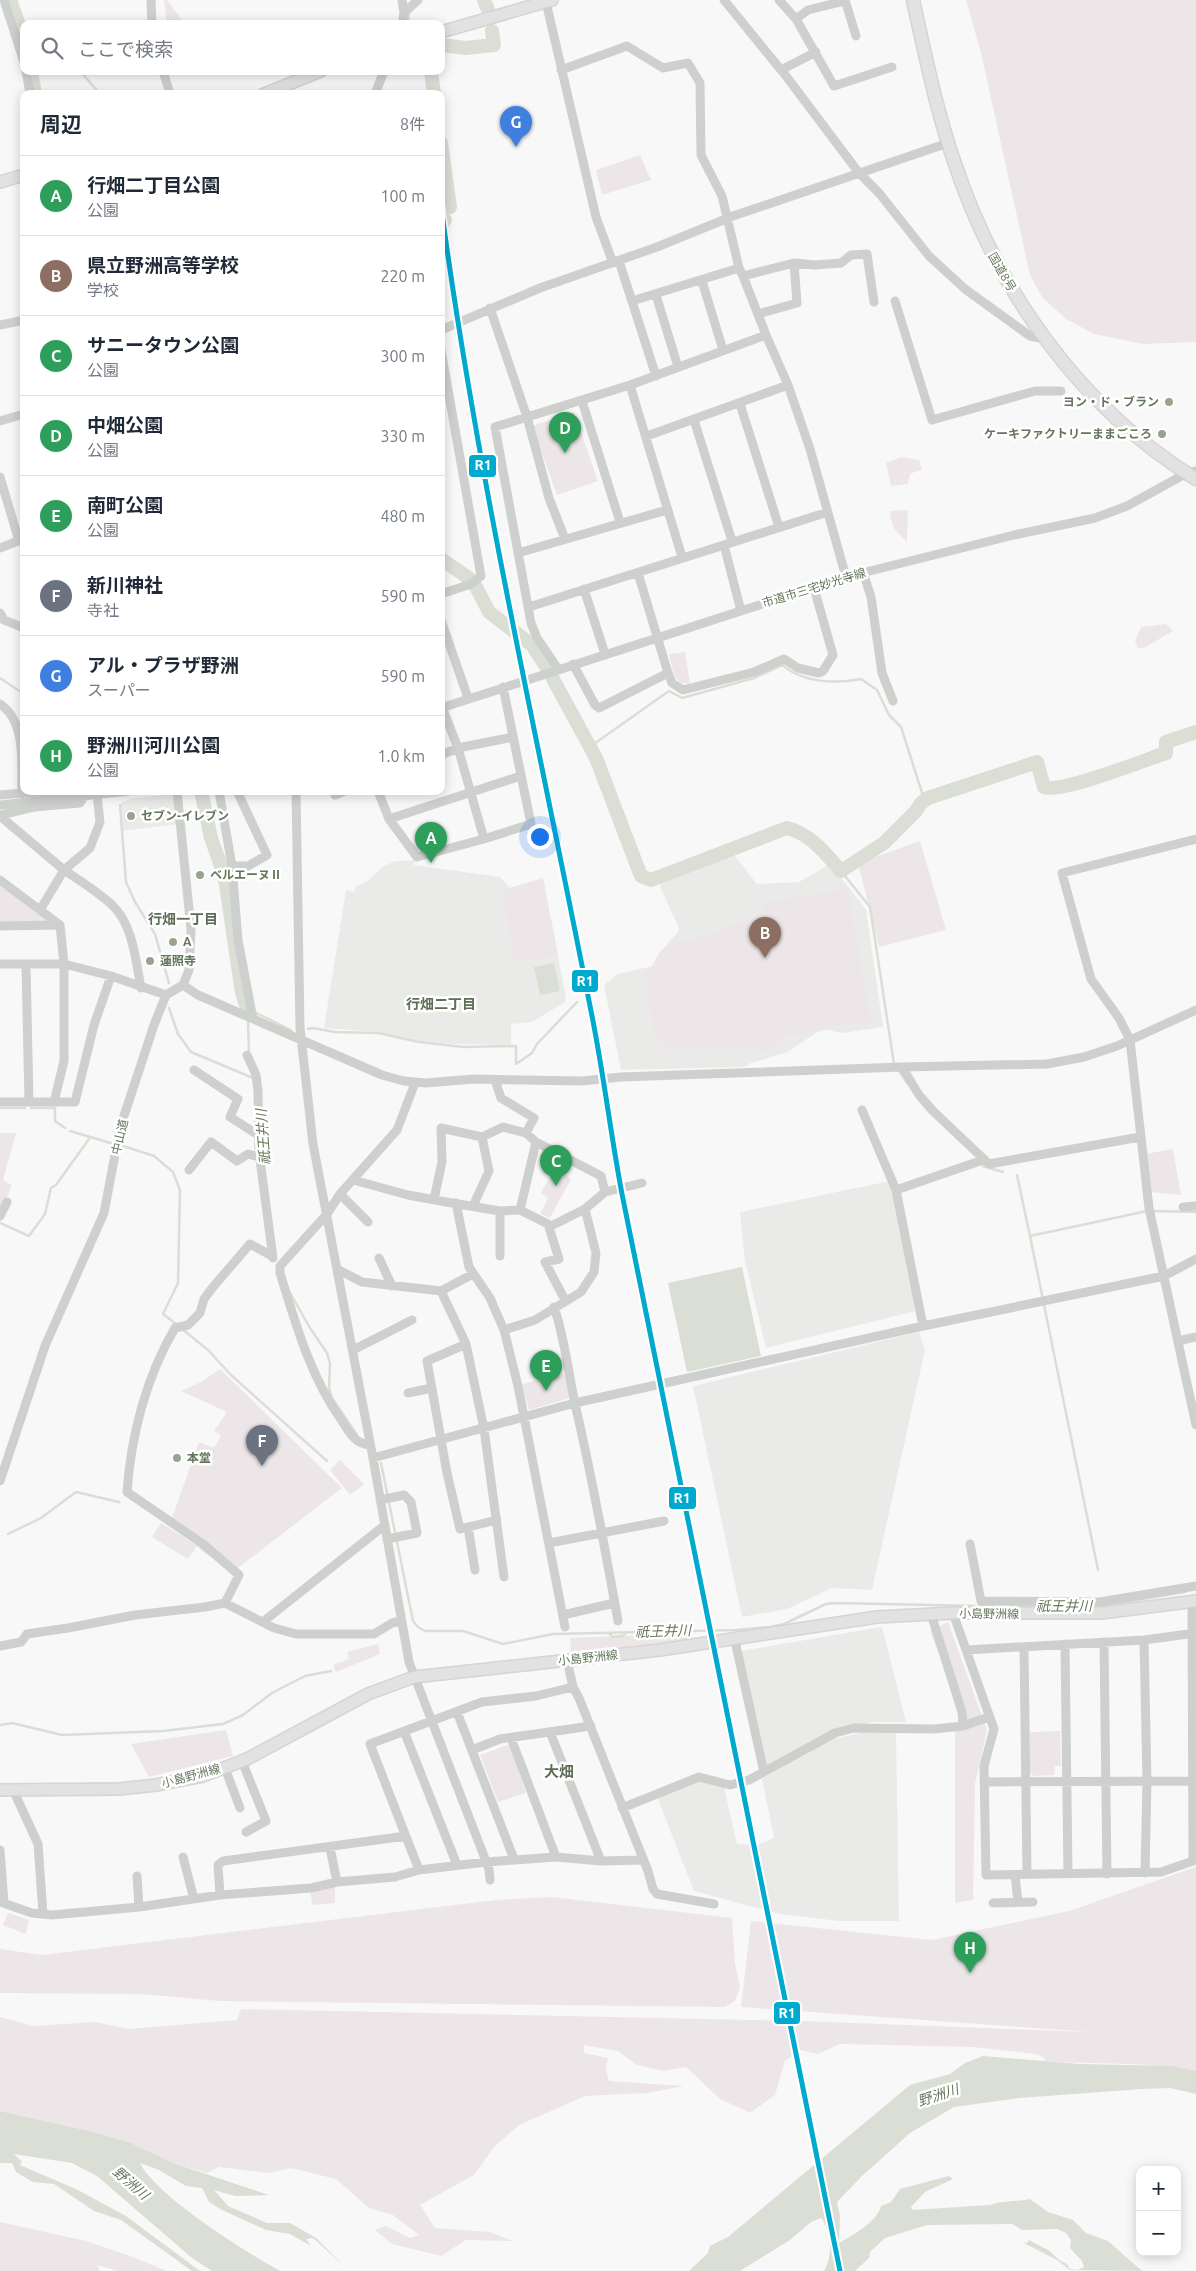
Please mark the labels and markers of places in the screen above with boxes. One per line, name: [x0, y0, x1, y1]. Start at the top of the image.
pin: G: [500, 106, 532, 147]
place label: ヨン・ド・ブラン: [1063, 395, 1159, 408]
marker: ヨン・ド・ブラン: [1163, 396, 1175, 408]
pin: D: [549, 412, 581, 453]
place label: ケーキファクトリーままごころ: [984, 427, 1152, 440]
marker: ケーキファクトリーままごころ: [1156, 428, 1168, 440]
place label: セブン-イレブン: [141, 809, 229, 822]
marker: セブン-イレブン: [125, 810, 137, 822]
pin: A: [415, 822, 447, 863]
place label: ベルエーヌⅡ: [210, 868, 282, 881]
marker: ベルエーヌⅡ: [194, 869, 206, 881]
pin: B: [749, 917, 781, 958]
place label: A: [183, 935, 192, 948]
marker: A: [167, 936, 179, 948]
place label: 蓮照寺: [160, 954, 196, 967]
marker: 蓮照寺: [144, 955, 156, 967]
pin: C: [540, 1145, 572, 1186]
pin: E: [530, 1350, 562, 1391]
pin: F: [246, 1425, 278, 1466]
place label: 本堂: [187, 1451, 211, 1464]
marker: 本堂: [171, 1452, 183, 1464]
pin: H: [954, 1932, 986, 1973]

